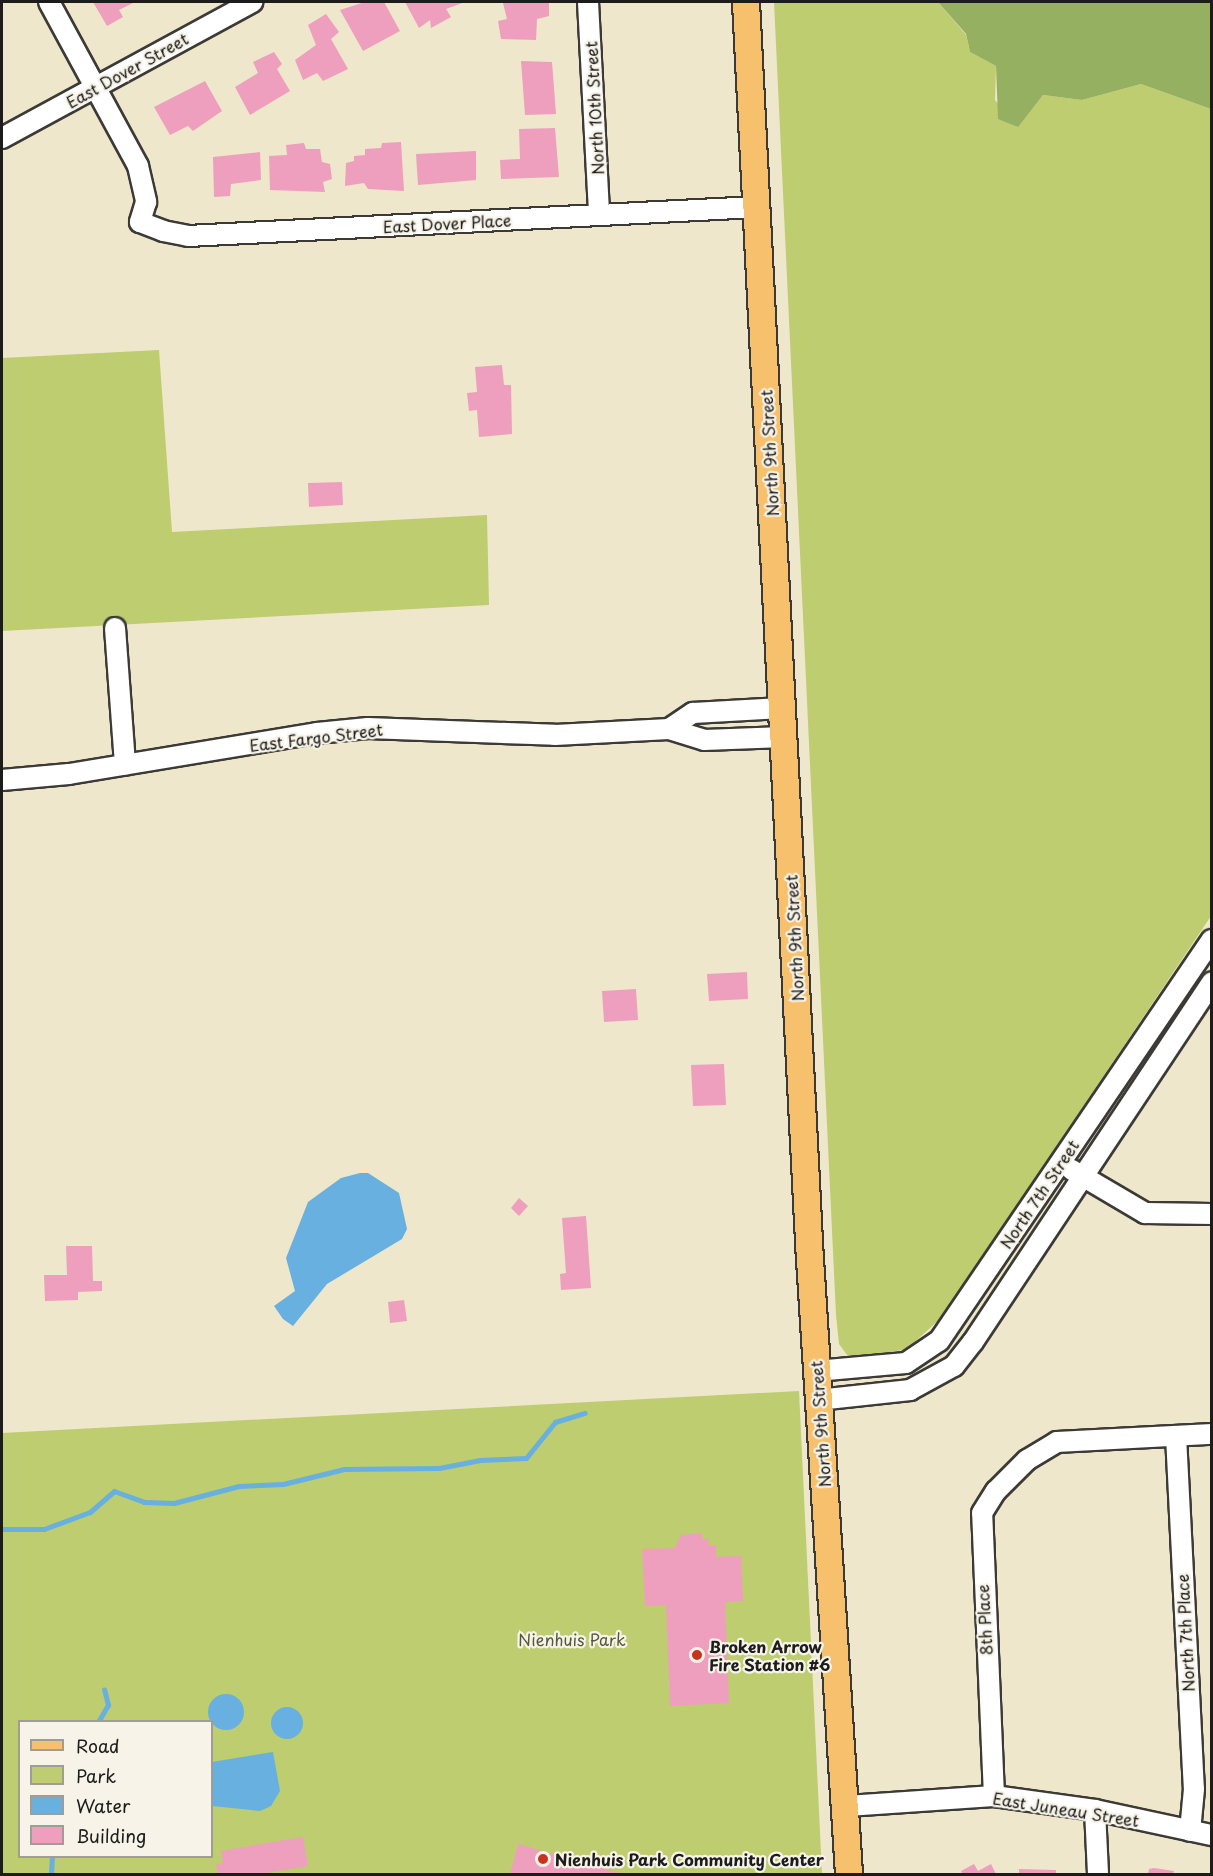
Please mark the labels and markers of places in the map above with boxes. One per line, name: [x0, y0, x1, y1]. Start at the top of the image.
place label: Broken Arrow Fire Station #6: [709, 1636, 832, 1674]
marker: Broken Arrow Fire Station #6: [690, 1648, 704, 1662]
place label: Nienhuis Park Community Center: [555, 1849, 826, 1869]
marker: Nienhuis Park Community Center: [536, 1852, 550, 1866]

